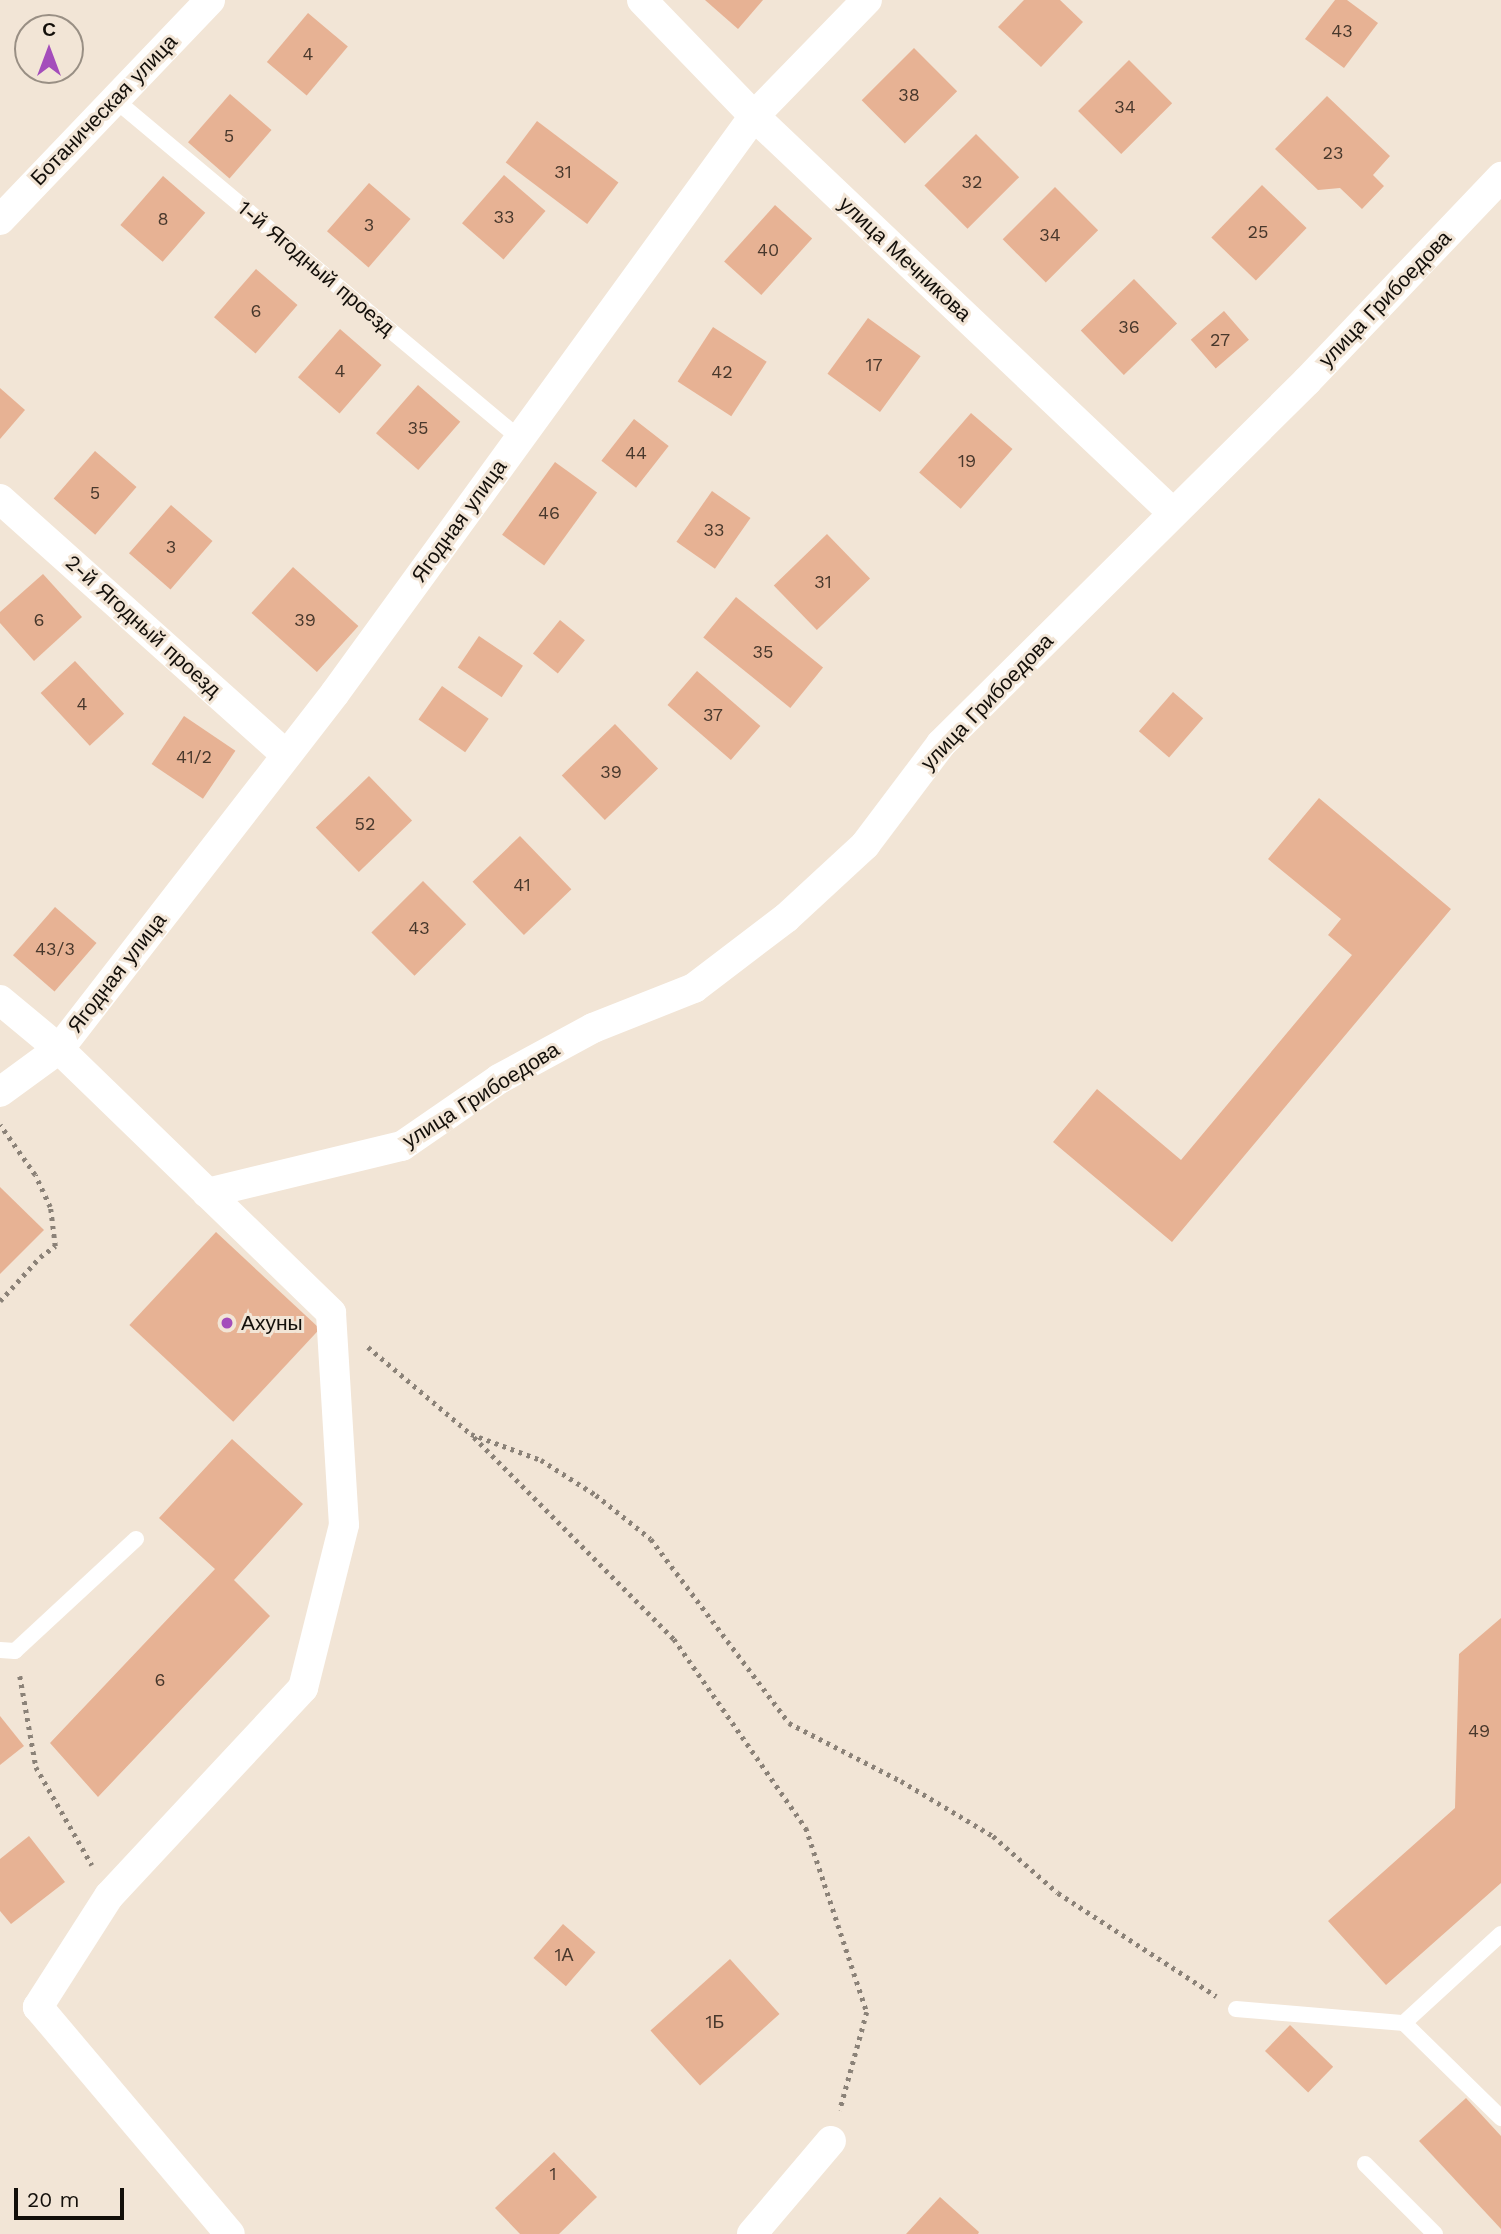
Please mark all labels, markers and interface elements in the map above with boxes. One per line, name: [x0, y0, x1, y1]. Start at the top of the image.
north arrow: [14, 14, 84, 84]
text: С: [42, 18, 56, 41]
house number: 43: [1331, 20, 1353, 42]
street label: Ботаническая улица: [25, 29, 183, 191]
house number: 4: [303, 43, 313, 65]
house number: 38: [898, 84, 920, 106]
house number: 34: [1114, 96, 1136, 118]
house number: 5: [224, 125, 234, 147]
house number: 23: [1323, 142, 1343, 164]
house number: 31: [554, 161, 572, 183]
house number: 32: [962, 171, 982, 193]
street label: улица Мечникова: [834, 191, 976, 327]
street label: 1-й Ягодный проезд: [233, 195, 399, 341]
house number: 33: [494, 206, 514, 228]
house number: 8: [157, 208, 169, 230]
house number: 3: [364, 214, 374, 236]
house number: 25: [1248, 221, 1268, 243]
house number: 34: [1039, 224, 1061, 246]
street label: улица Грибоедова: [1313, 226, 1457, 372]
house number: 40: [757, 239, 779, 261]
house number: 6: [251, 300, 261, 322]
house number: 36: [1118, 316, 1140, 338]
house number: 27: [1210, 329, 1230, 351]
house number: 17: [865, 354, 883, 376]
house number: 4: [335, 360, 345, 382]
house number: 42: [711, 361, 733, 383]
house number: 35: [408, 417, 428, 439]
house number: 44: [625, 442, 647, 464]
house number: 19: [958, 450, 976, 472]
street label: Ягодная улица: [406, 455, 512, 587]
house number: 5: [90, 482, 100, 504]
house number: 46: [538, 502, 560, 524]
house number: 33: [704, 519, 724, 541]
house number: 3: [166, 536, 176, 558]
street label: 2-й Ягодный проезд: [60, 550, 226, 702]
house number: 31: [814, 571, 832, 593]
house number: 6: [34, 609, 44, 631]
house number: 39: [294, 609, 316, 631]
street label: улица Грибоедова: [915, 629, 1059, 775]
house number: 35: [753, 641, 773, 663]
house number: 4: [77, 693, 87, 715]
house number: 37: [703, 704, 723, 726]
house number: 41/2: [176, 746, 212, 768]
house number: 39: [600, 761, 622, 783]
house number: 52: [355, 813, 375, 835]
house number: 41: [513, 874, 531, 896]
street label: Ягодная улица: [62, 908, 172, 1038]
house number: 43: [408, 917, 430, 939]
house number: 43/3: [35, 938, 75, 960]
street label: улица Грибоедова: [398, 1037, 564, 1153]
place label: Ахуны: [241, 1310, 303, 1336]
marker: Ахуны: [219, 1315, 235, 1331]
house number: 6: [155, 1669, 165, 1691]
house number: 49: [1468, 1720, 1490, 1742]
house number: 1А: [554, 1944, 574, 1966]
house number: 1Б: [706, 2011, 724, 2033]
house number: 1: [549, 2163, 557, 2185]
scale bar: [18, 2174, 128, 2218]
text: 20 m: [27, 2187, 79, 2212]

